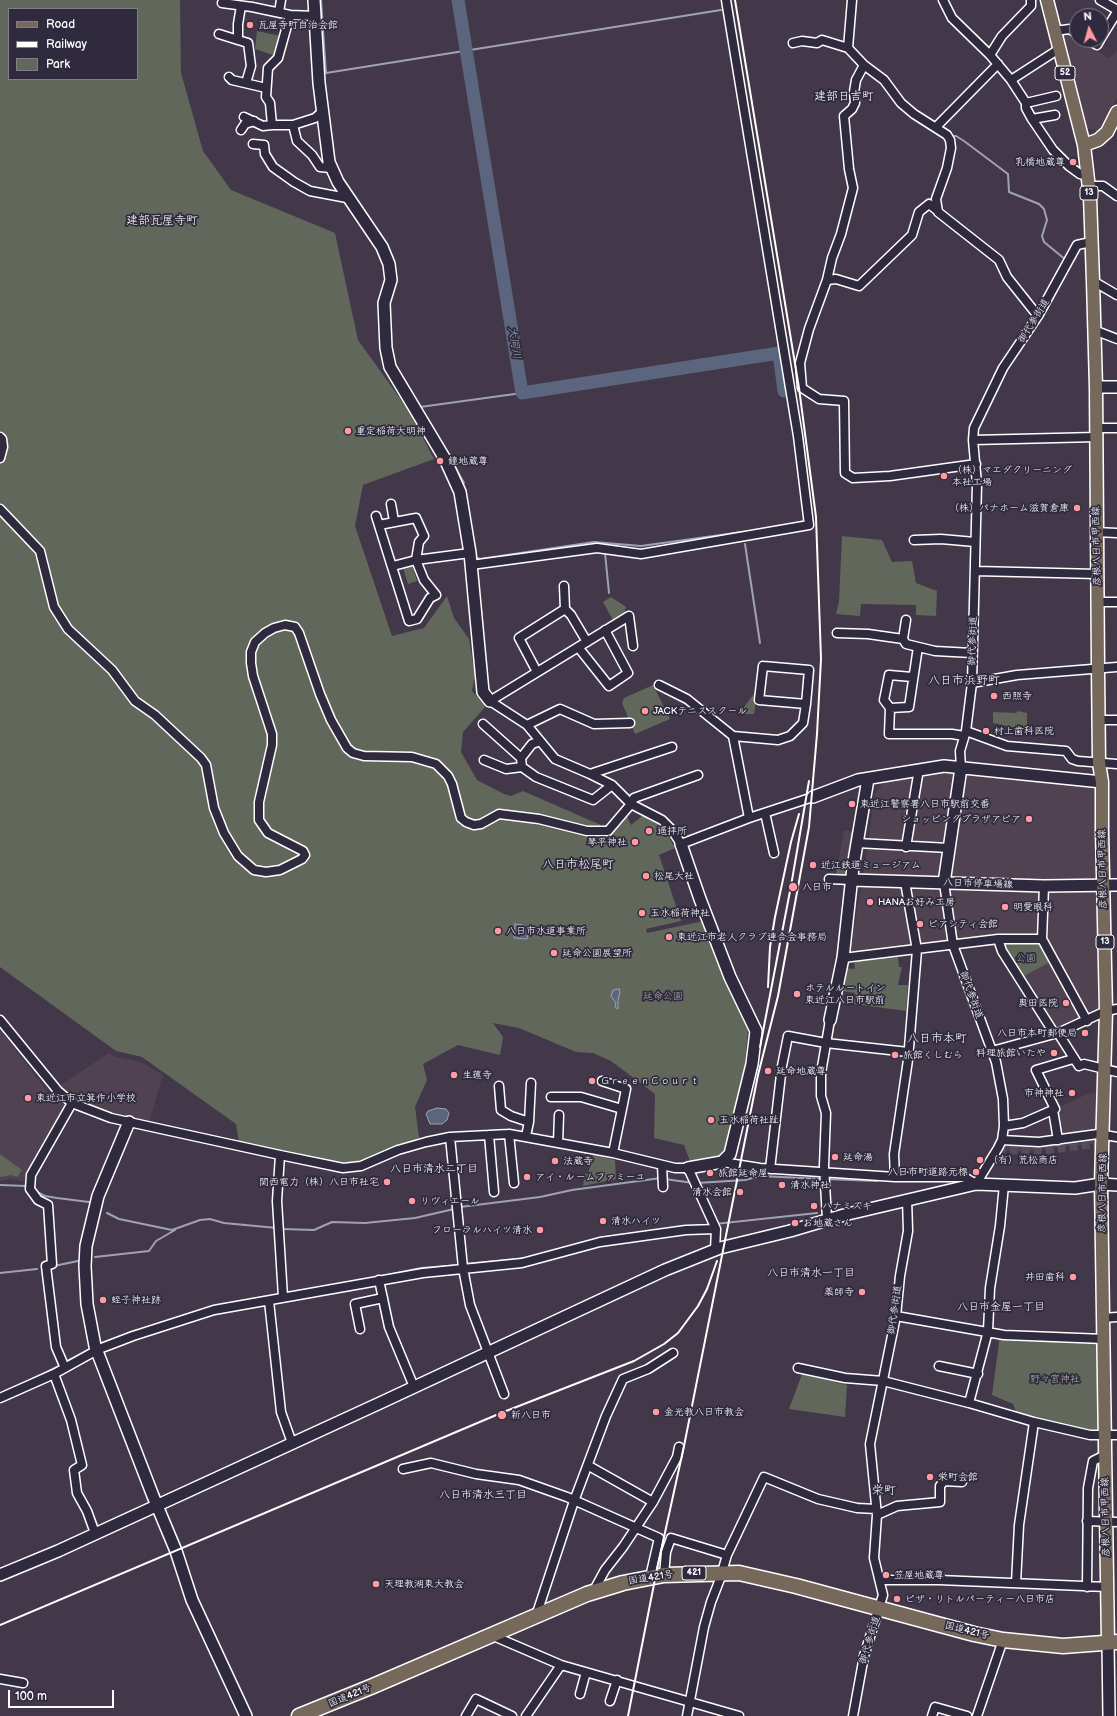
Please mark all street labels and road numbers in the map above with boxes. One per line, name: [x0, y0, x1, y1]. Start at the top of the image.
road number: 52: [1055, 66, 1075, 80]
road number: 13: [1080, 186, 1098, 200]
street label: 御代参街道: [1016, 297, 1052, 345]
street label: 彦根八日市甲西線: [1090, 506, 1104, 586]
street label: 御代参街道: [966, 616, 980, 666]
street label: 彦根八日市甲西線: [1096, 829, 1110, 909]
street label: 八日市停車場線: [943, 877, 1013, 891]
road number: 13: [1096, 935, 1114, 949]
street label: 御代参街道: [957, 969, 985, 1021]
street label: 彦根八日市甲西線: [1096, 1153, 1110, 1233]
street label: 御代参街道: [886, 1284, 904, 1336]
street label: 彦根八日市甲西線: [1099, 1477, 1113, 1557]
road number: 421: [682, 1566, 706, 1580]
street label: 国道421号: [627, 1568, 675, 1588]
street label: 御代参街道: [857, 1614, 883, 1666]
street label: 国道421号: [943, 1620, 991, 1642]
street label: 国道421号: [327, 1682, 373, 1710]

